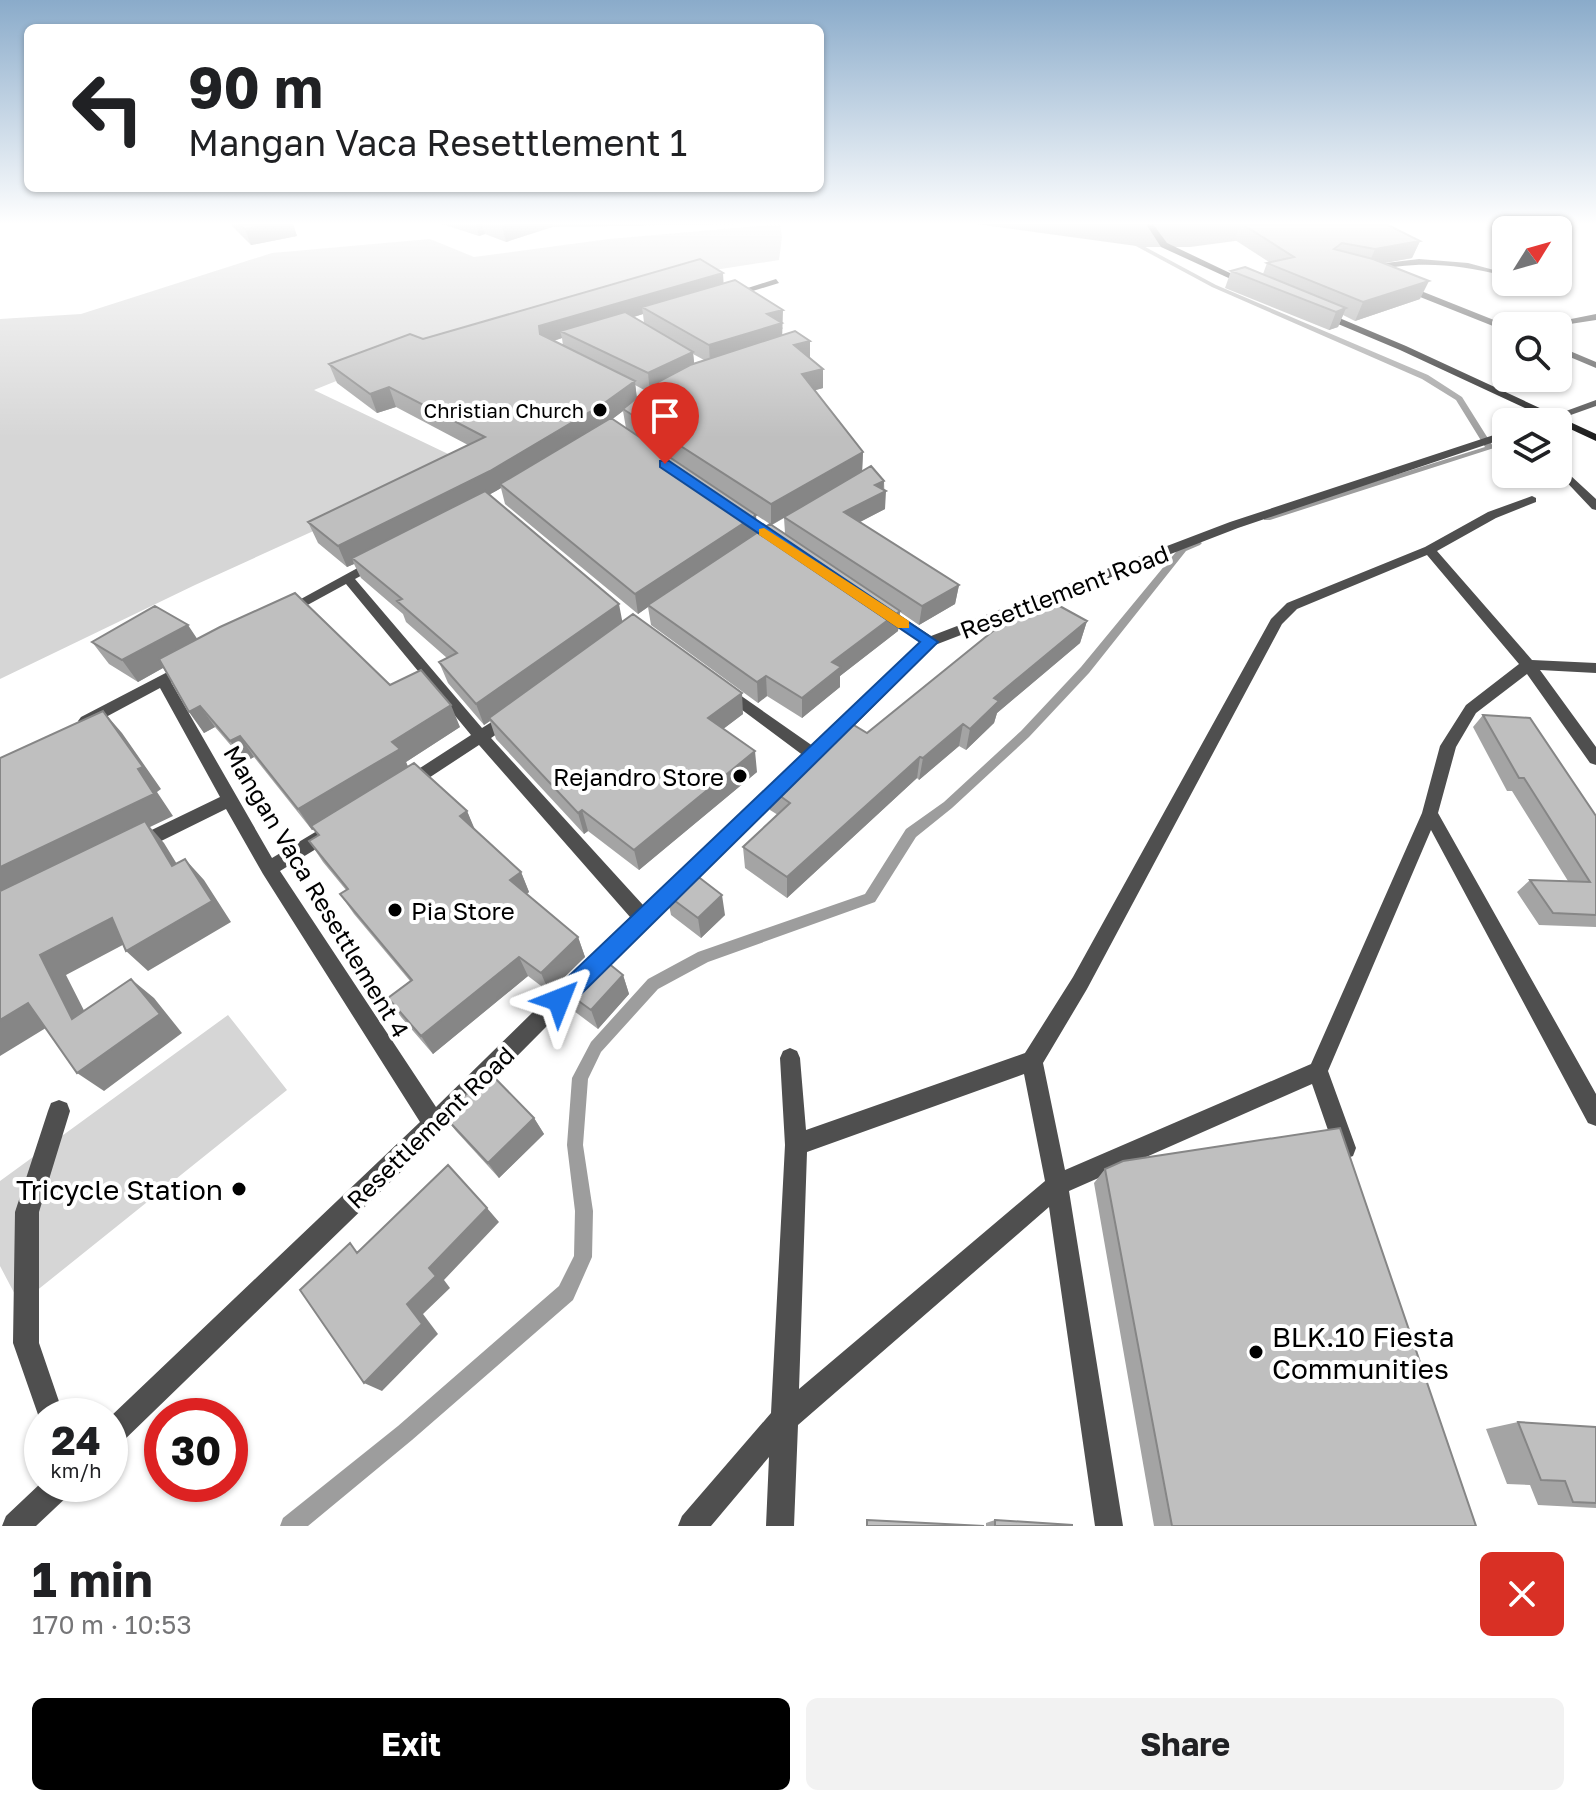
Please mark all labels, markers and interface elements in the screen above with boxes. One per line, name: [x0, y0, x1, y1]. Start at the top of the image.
text: 90 m: [188, 53, 323, 120]
icon: left: [56, 56, 160, 160]
text: Mangan Vaca Resettlement 1: [188, 121, 687, 164]
north arrow: [1492, 216, 1572, 296]
map controls: [1492, 216, 1572, 488]
button: search: [1492, 312, 1572, 392]
pin: [631, 382, 699, 464]
icon: arrive: [643, 394, 687, 438]
place label: Christian Church: [424, 398, 584, 422]
marker: Christian Church: [591, 401, 609, 419]
button: layers: [1492, 408, 1572, 488]
street label: Resettlement Road: [956, 538, 1172, 644]
street label: Mangan Vaca Resettlement 4: [218, 740, 416, 1042]
place label: Rejandro Store: [553, 762, 724, 791]
marker: Rejandro Store: [731, 767, 749, 785]
place label: Pia Store: [411, 896, 515, 925]
marker: Pia Store: [386, 901, 404, 919]
position arrow: [517, 958, 601, 1042]
street label: Resettlement Road: [340, 1040, 520, 1214]
place label: Tricycle Station: [16, 1173, 223, 1206]
marker: Tricycle Station: [230, 1180, 248, 1198]
place label: BLK.10 Fiesta Communities: [1272, 1320, 1455, 1385]
marker: BLK.10 Fiesta Communities: [1247, 1343, 1265, 1361]
speed limit sign: 30: [144, 1398, 248, 1502]
text: 24: [51, 1416, 101, 1464]
text: km/h: [51, 1458, 101, 1482]
text: 1 min: [32, 1550, 153, 1608]
button: close: [1480, 1552, 1564, 1636]
text: 170 m · 10:53: [32, 1609, 192, 1640]
button: Exit: [32, 1698, 790, 1790]
button: Share: [806, 1698, 1564, 1790]

